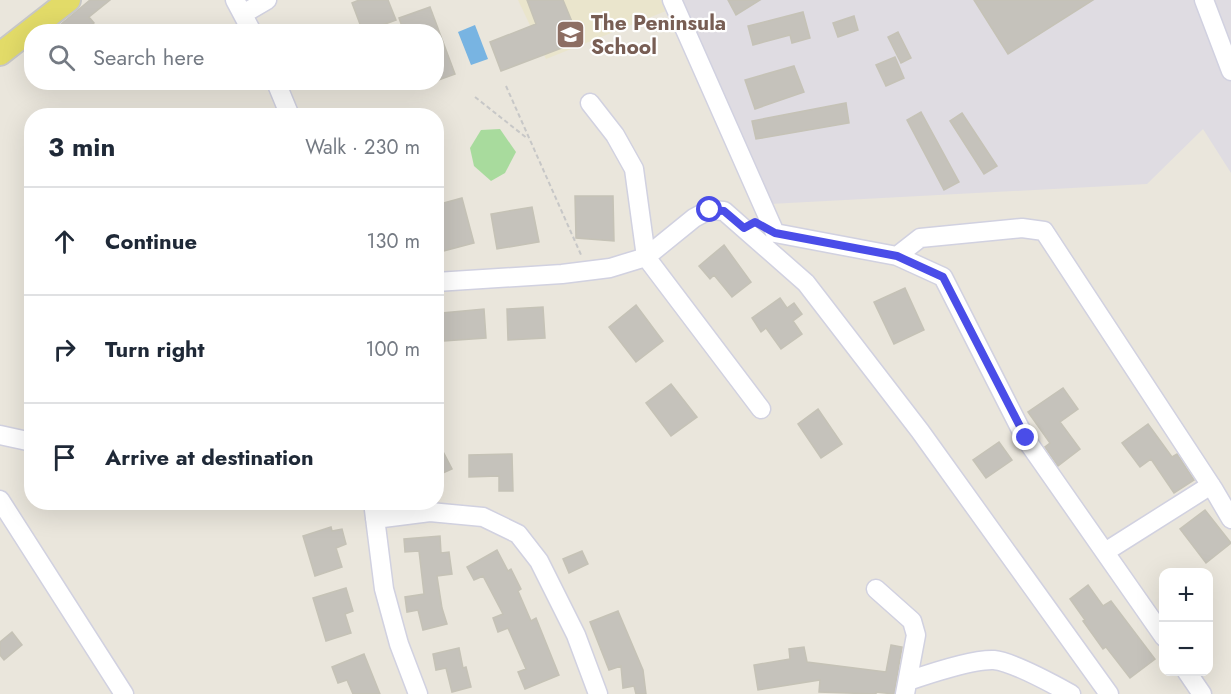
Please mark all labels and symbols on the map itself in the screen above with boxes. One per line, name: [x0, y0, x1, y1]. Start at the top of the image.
place label: The Peninsula School: [591, 8, 726, 62]
school or university icon: The Peninsula School: [554, 19, 586, 51]
route start: [696, 196, 722, 222]
route end: [1012, 424, 1038, 450]

